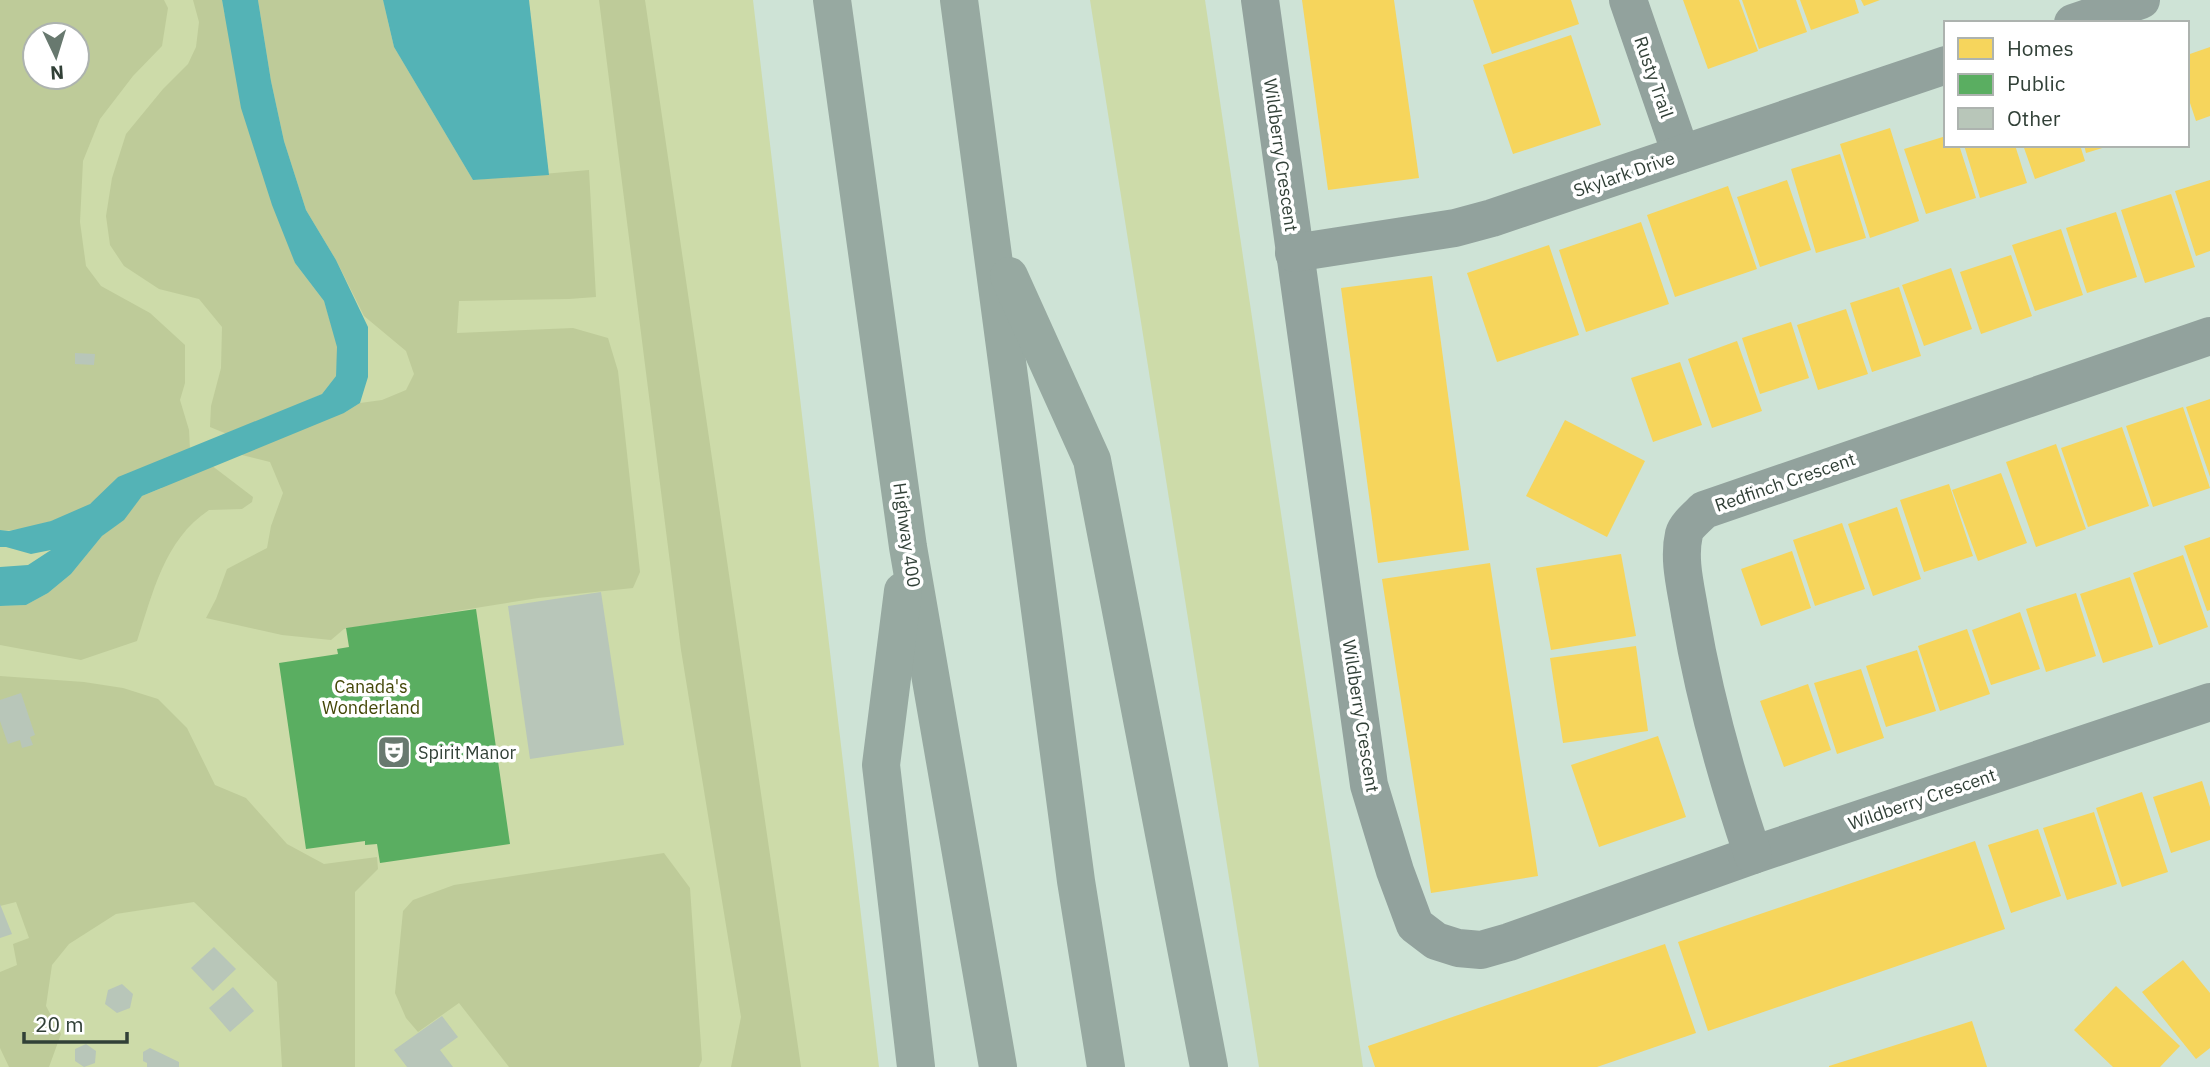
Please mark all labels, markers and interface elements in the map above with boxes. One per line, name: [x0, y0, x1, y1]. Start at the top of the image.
north arrow: [21, 21, 91, 91]
legend: [1944, 21, 2189, 147]
street label: Rusty Trail: [1629, 33, 1679, 121]
text: Homes: [2007, 34, 2074, 62]
text: N: [49, 61, 65, 85]
text: Public: [2007, 69, 2065, 97]
street label: Wildberry Crescent: [1259, 77, 1303, 233]
text: Other: [2007, 104, 2061, 132]
street label: Skylark Drive: [1570, 146, 1678, 202]
street label: Redfinch Crescent: [1712, 447, 1858, 517]
street label: Highway 400: [888, 481, 926, 589]
street label: Wildberry Crescent: [1338, 638, 1384, 794]
park label: Canada's Wonderland: [322, 675, 420, 719]
theatre icon: Spirit Manor: [375, 733, 413, 771]
place label: Spirit Manor: [418, 741, 517, 764]
street label: Wildberry Crescent: [1845, 763, 1999, 835]
scale bar: [24, 1000, 128, 1044]
text: 20 m: [35, 1010, 84, 1038]

